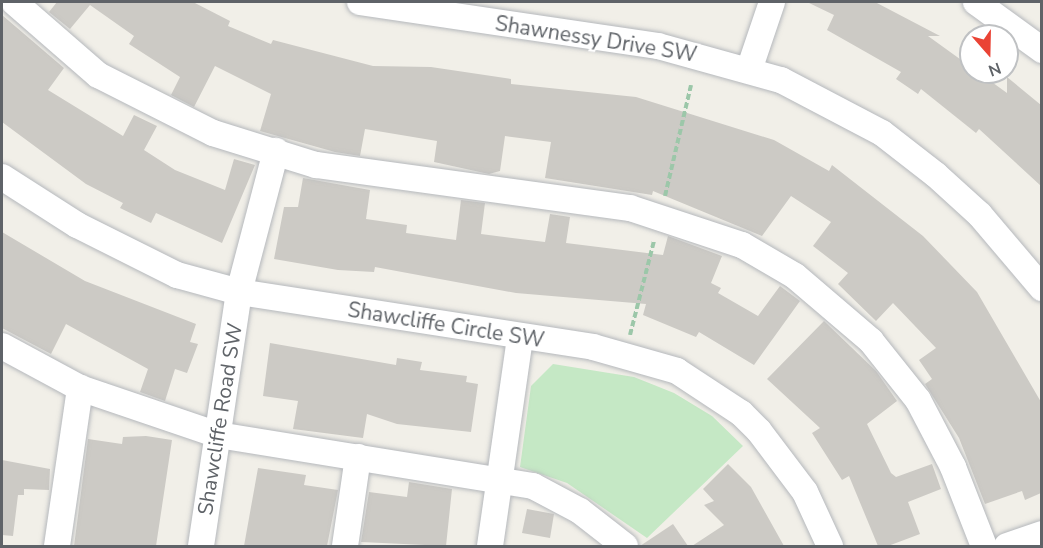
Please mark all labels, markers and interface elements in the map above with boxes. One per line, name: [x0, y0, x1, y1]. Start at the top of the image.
street label: Shawnessy Drive SW: [493, 11, 699, 67]
north arrow: [959, 24, 1019, 84]
text: N: [985, 57, 1004, 81]
street label: Shawcliffe Circle SW: [346, 297, 546, 353]
street label: Shawcliffe Road SW: [192, 321, 248, 517]

